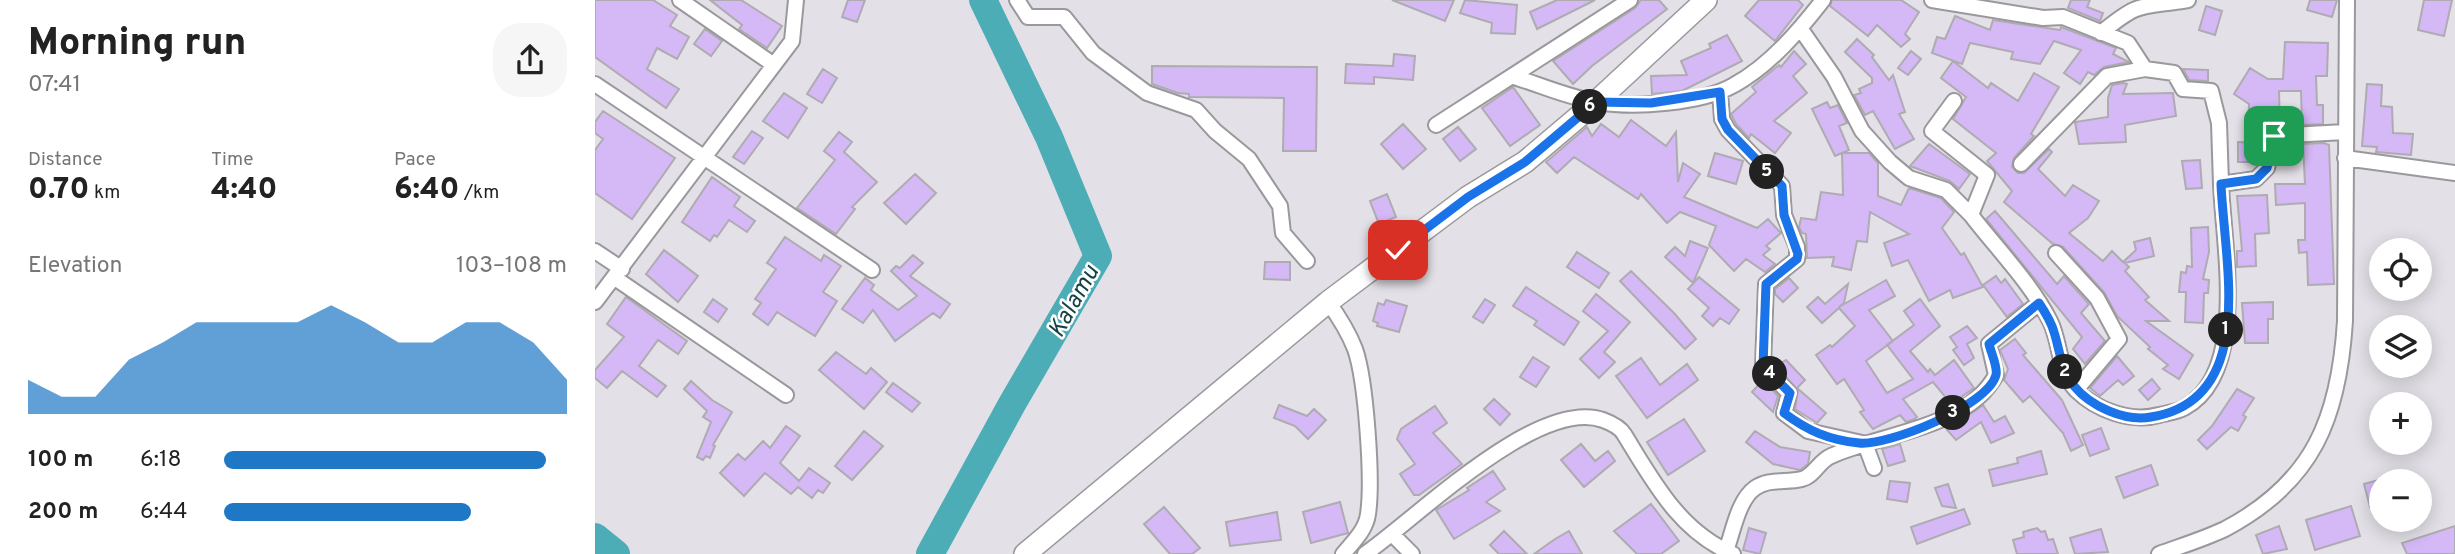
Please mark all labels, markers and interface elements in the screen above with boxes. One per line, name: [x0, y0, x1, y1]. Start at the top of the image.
text: Morning run: [28, 20, 246, 69]
button: share: [493, 23, 567, 97]
text: 07:41: [28, 71, 81, 100]
pin: 6: [1573, 90, 1607, 124]
text: 6: [1584, 94, 1595, 118]
pin: [2244, 106, 2304, 166]
icon: arrive: [2255, 117, 2293, 155]
text: Distance: [28, 148, 103, 172]
text: Time: [211, 148, 254, 172]
text: Pace: [394, 148, 436, 172]
pin: 5: [1749, 154, 1785, 190]
text: 5: [1761, 159, 1772, 183]
text: 0.70: [28, 172, 89, 209]
text: 4:40: [211, 172, 277, 209]
text: 6:40: [394, 172, 459, 209]
text: km: [89, 181, 120, 205]
text: /km: [459, 181, 499, 205]
pin: [1368, 220, 1428, 280]
icon: check: [1379, 231, 1417, 269]
map controls: [2369, 238, 2432, 532]
button: locate: [2369, 238, 2432, 301]
text: Elevation: [28, 252, 123, 281]
text: 103–108 m: [456, 252, 567, 281]
water label: Kalamu: [1043, 260, 1107, 343]
pin: 1: [2209, 312, 2243, 348]
button: layers: [2369, 315, 2432, 378]
text: 1: [2222, 317, 2229, 341]
pin: 2: [2047, 354, 2083, 390]
pin: 4: [1753, 356, 1787, 392]
text: 2: [2059, 359, 2070, 383]
text: 4: [1763, 361, 1776, 385]
button: +: [2369, 392, 2432, 455]
pin: 3: [1935, 396, 1971, 430]
text: 3: [1947, 400, 1958, 424]
text: 100 m: [28, 446, 93, 475]
text: 6:18: [140, 446, 182, 475]
button: −: [2369, 469, 2432, 532]
text: 200 m: [28, 498, 98, 527]
text: 6:44: [140, 498, 187, 527]

